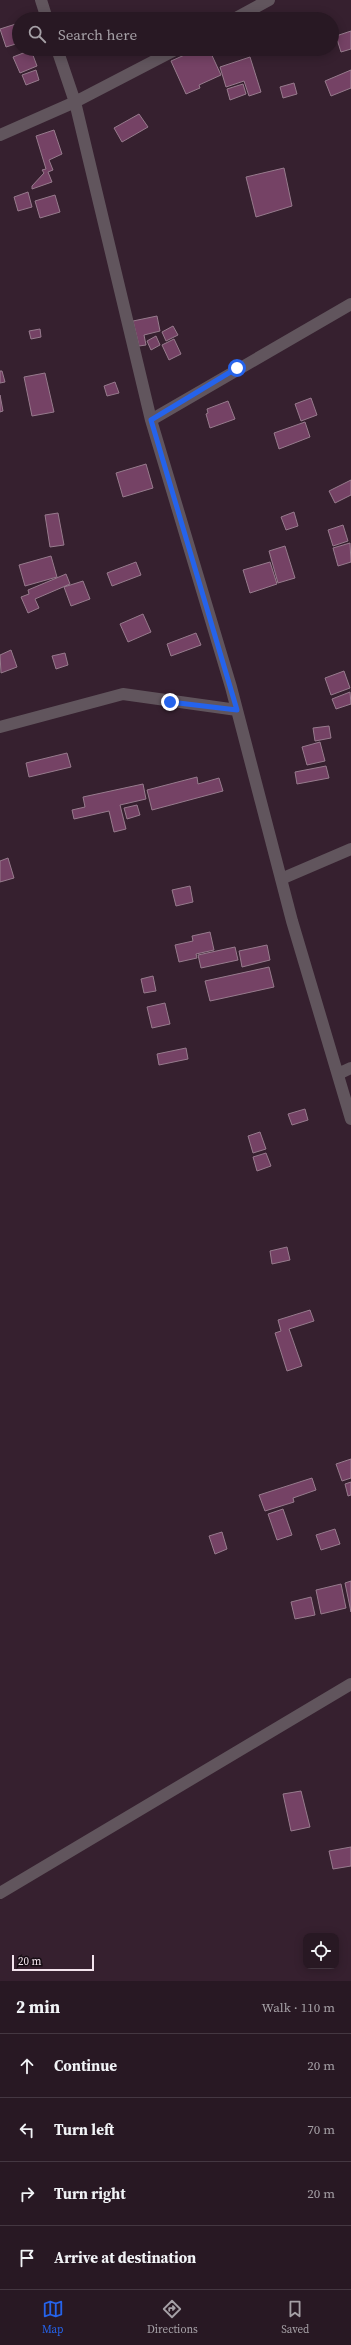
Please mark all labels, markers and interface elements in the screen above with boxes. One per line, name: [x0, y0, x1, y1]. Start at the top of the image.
search box: [12, 12, 339, 56]
icon: search: [26, 23, 48, 45]
text: Search here: [58, 24, 137, 45]
route start: [228, 359, 246, 377]
route end: [161, 693, 179, 711]
map controls: [303, 1933, 339, 1969]
button: locate: [303, 1933, 339, 1969]
scale bar: [12, 1953, 94, 1972]
text: 20 m: [18, 1954, 41, 1969]
text: 2 min: [16, 1995, 60, 2019]
text: Walk · 110 m: [262, 1999, 335, 2016]
icon: ahead: [16, 2055, 38, 2077]
text: Continue: [54, 2055, 117, 2076]
text: 20 m: [307, 2057, 335, 2074]
icon: left: [16, 2119, 38, 2141]
text: Turn left: [54, 2119, 114, 2140]
text: 70 m: [307, 2121, 335, 2138]
icon: right: [16, 2183, 38, 2205]
text: Turn right: [54, 2183, 126, 2204]
text: 20 m: [307, 2185, 335, 2202]
icon: arrive: [16, 2247, 38, 2269]
text: Arrive at destination: [54, 2247, 196, 2268]
tab: Map: [42, 2298, 64, 2337]
tab: Directions: [147, 2298, 198, 2337]
tab: Saved: [281, 2298, 309, 2337]

